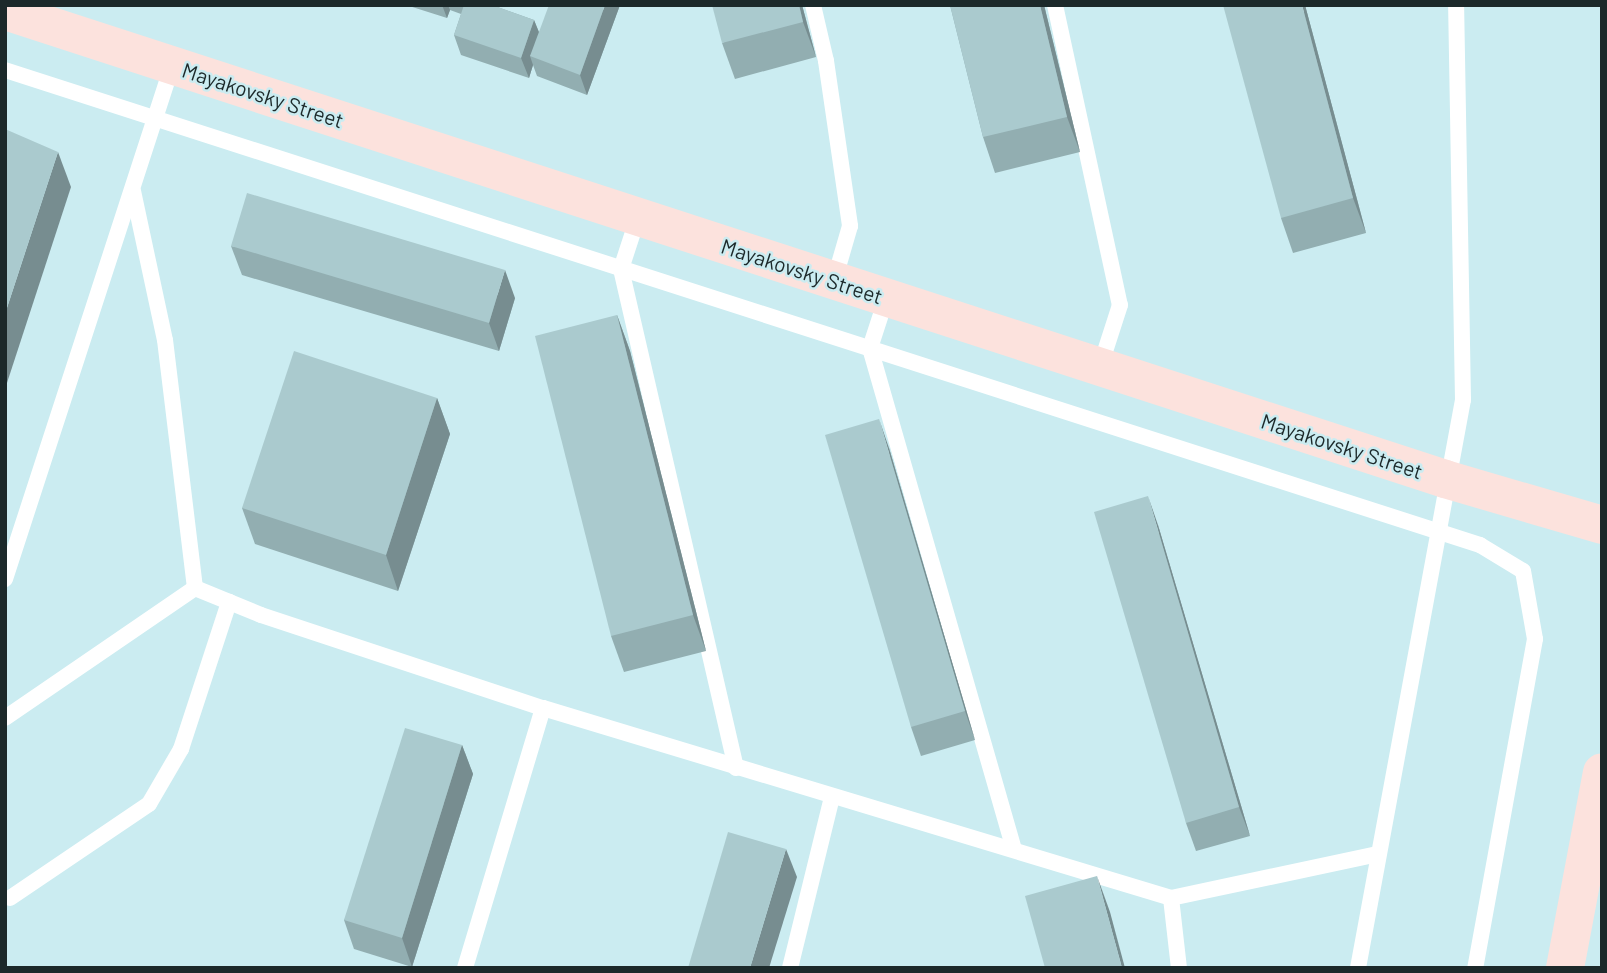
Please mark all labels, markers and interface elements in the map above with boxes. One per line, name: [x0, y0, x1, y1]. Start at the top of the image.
street label: Mayakovsky Street: [179, 57, 347, 133]
street label: Mayakovsky Street: [718, 233, 886, 309]
street label: Mayakovsky Street: [1258, 408, 1426, 484]

